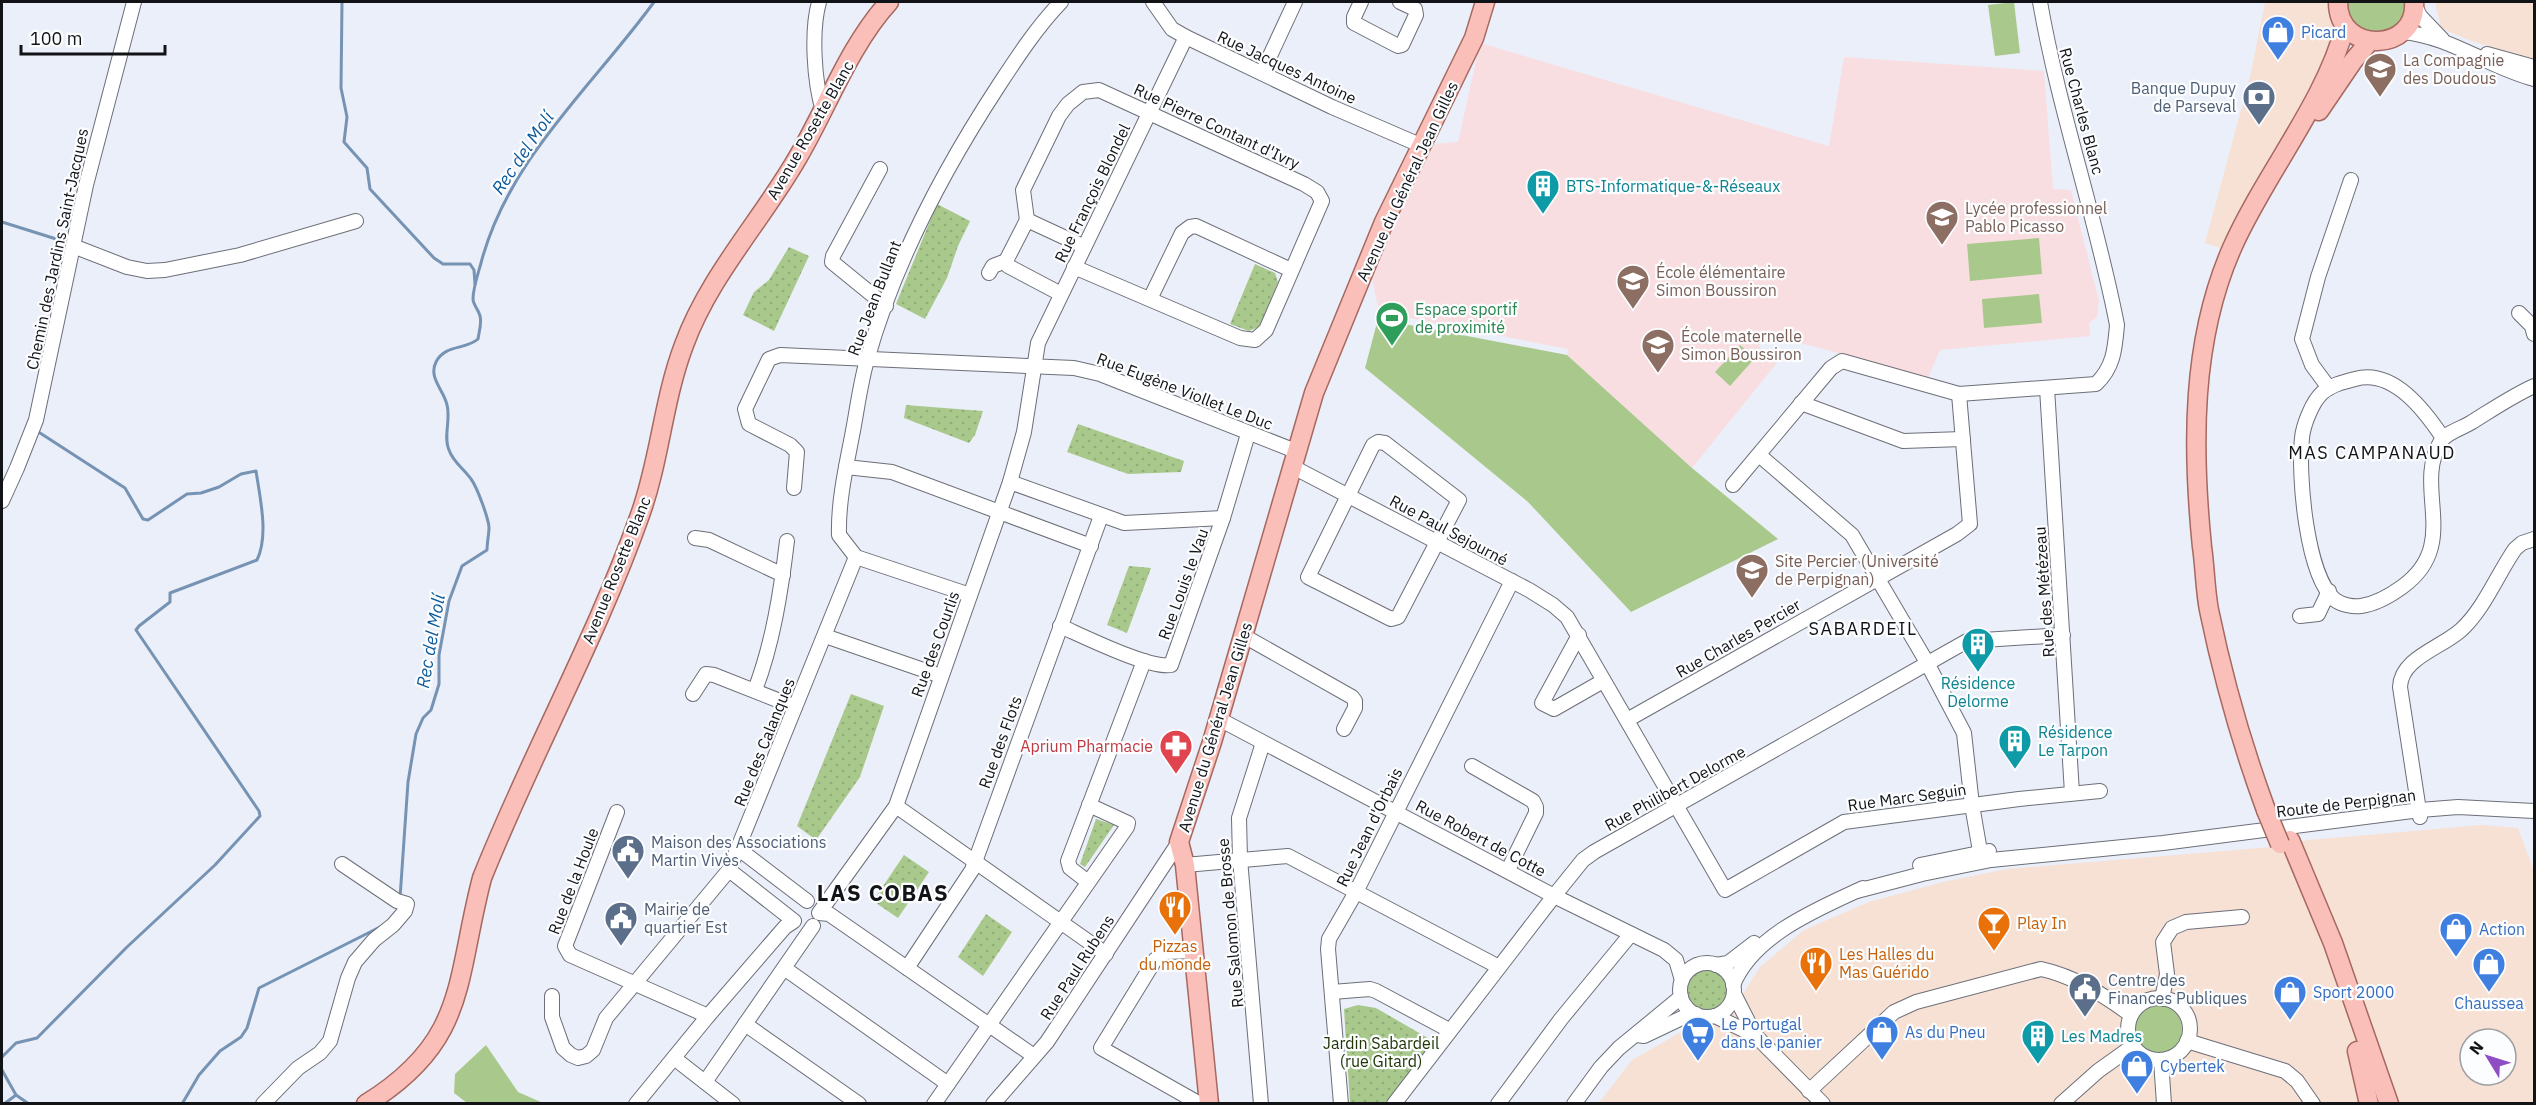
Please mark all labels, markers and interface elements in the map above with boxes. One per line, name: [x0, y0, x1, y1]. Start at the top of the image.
shop icon: Picard: [2260, 14, 2296, 61]
scale bar: [21, 18, 165, 56]
place label: Picard: [2301, 22, 2346, 42]
street label: Rue Jacques Antoine: [1214, 26, 1360, 108]
text: 100 m: [30, 27, 82, 50]
street label: Rue Charles Blanc: [2055, 45, 2109, 177]
place label: La Compagnie des Doudous: [2403, 50, 2505, 88]
school or university icon: La Compagnie des Doudous: [2362, 51, 2398, 98]
street label: Avenue Rosette Blanc: [762, 57, 858, 203]
street label: Avenue du Général Jean Gilles: [1352, 78, 1462, 284]
place label: Banque Dupuy de Parseval: [2131, 78, 2236, 116]
street label: Rue Pierre Contant d'Ivry: [1131, 79, 1303, 173]
bank icon: Banque Dupuy de Parseval: [2241, 79, 2277, 126]
water label: Rec del Molí: [486, 105, 560, 199]
street label: Rue François Blondel: [1050, 120, 1134, 266]
street label: Chemin des Jardins Saint-Jacques: [22, 126, 92, 372]
building icon: BTS-Informatique-&-Réseaux: [1525, 168, 1561, 215]
place label: BTS-Informatique-&-Réseaux: [1566, 176, 1780, 196]
place label: Lycée professionnel Pablo Picasso: [1965, 198, 2107, 236]
school or university icon: Lycée professionnel Pablo Picasso: [1924, 199, 1960, 246]
street label: Rue Jean Bullant: [843, 238, 905, 358]
place label: École élémentaire Simon Boussiron: [1656, 261, 1786, 300]
school or university icon: École élémentaire Simon Boussiron: [1615, 263, 1651, 310]
place label: Espace sportif de proximité: [1415, 299, 1517, 337]
sports icon: Espace sportif de proximité: [1374, 300, 1410, 347]
place label: École maternelle Simon Boussiron: [1681, 325, 1802, 364]
school or university icon: École maternelle Simon Boussiron: [1640, 327, 1676, 374]
street label: Rue Eugène Viollet Le Duc: [1094, 348, 1276, 434]
district label: MAS CAMPANAUD: [2288, 441, 2456, 464]
street label: Rue Paul Sejourné: [1386, 490, 1512, 570]
street label: Avenue Rosette Blanc: [577, 494, 655, 646]
street label: Rue Louis le Vau: [1154, 526, 1212, 642]
street label: Rue des Métézeau: [2029, 526, 2059, 658]
place label: Site Percier (Université de Perpignan): [1775, 551, 1939, 589]
school or university icon: Site Percier (Université de Perpignan): [1734, 552, 1770, 599]
street label: Rue des Courlis: [907, 588, 963, 700]
water label: Rec del Molí: [411, 590, 450, 690]
street label: Rue Charles Percier: [1672, 594, 1804, 682]
district label: SABARDEIL: [1809, 617, 1917, 640]
street label: Avenue du Général Jean Gilles: [1174, 620, 1256, 834]
building icon: Résidence Delorme: [1960, 626, 1996, 673]
place label: Résidence Delorme: [1941, 673, 2015, 711]
street label: Rue des Calanques: [729, 675, 799, 809]
street label: Rue des Flots: [974, 693, 1026, 791]
place label: Résidence Le Tarpon: [2038, 722, 2113, 760]
building icon: Résidence Le Tarpon: [1997, 723, 2033, 770]
pharmacy icon: Aprium Pharmacie: [1158, 728, 1194, 775]
place label: Aprium Pharmacie: [1020, 736, 1153, 756]
street label: Rue Philibert Delorme: [1601, 741, 1749, 835]
street label: Rue Jean d'Orbais: [1332, 764, 1406, 890]
street label: Rue Marc Seguin: [1846, 779, 1968, 815]
street label: Route de Perpignan: [2275, 785, 2417, 821]
street label: Rue Robert de Cotte: [1412, 795, 1550, 881]
street label: Rue de la Houle: [543, 825, 603, 937]
place label: Maison des Associations Martin Vivès: [651, 832, 827, 870]
public building icon: Maison des Associations Martin Vivès: [610, 833, 646, 880]
street label: Rue Salomon de Brosse: [1213, 837, 1247, 1009]
district label: LAS COBAS: [817, 878, 949, 907]
restaurant icon: Pizzas du monde: [1157, 889, 1193, 936]
place label: Mairie de quartier Est: [644, 899, 728, 937]
public building icon: Mairie de quartier Est: [603, 900, 639, 947]
bar icon: Play In: [1976, 905, 2012, 952]
street label: Rue Paul Rubens: [1036, 911, 1118, 1023]
shop icon: Action: [2438, 911, 2474, 958]
place label: Play In: [2017, 913, 2067, 933]
place label: Action: [2479, 919, 2525, 939]
place label: Pizzas du monde: [1139, 936, 1211, 974]
place label: Les Halles du Mas Guérido: [1839, 944, 1934, 982]
restaurant icon: Les Halles du Mas Guérido: [1798, 945, 1834, 992]
shop icon: Chaussea: [2471, 946, 2507, 993]
place label: Centre des Finances Publiques: [2108, 970, 2247, 1008]
public building icon: Centre des Finances Publiques: [2067, 971, 2103, 1018]
shop icon: Sport 2000: [2272, 974, 2308, 1021]
place label: Sport 2000: [2313, 982, 2394, 1002]
place label: Chaussea: [2454, 993, 2524, 1013]
place label: Le Portugal dans le panier: [1721, 1014, 1822, 1052]
shop icon: As du Pneu: [1864, 1014, 1900, 1061]
supermarket icon: Le Portugal dans le panier: [1680, 1015, 1716, 1062]
building icon: Les Madres: [2020, 1018, 2056, 1065]
place label: As du Pneu: [1905, 1022, 1985, 1042]
place label: Les Madres: [2061, 1026, 2142, 1046]
north arrow: [2458, 1027, 2518, 1087]
park label: Jardin Sabardeil (rue Gitard): [1323, 1033, 1439, 1071]
text: N: [2465, 1037, 2488, 1058]
shop icon: Cybertek: [2119, 1048, 2155, 1095]
place label: Cybertek: [2160, 1056, 2225, 1076]

